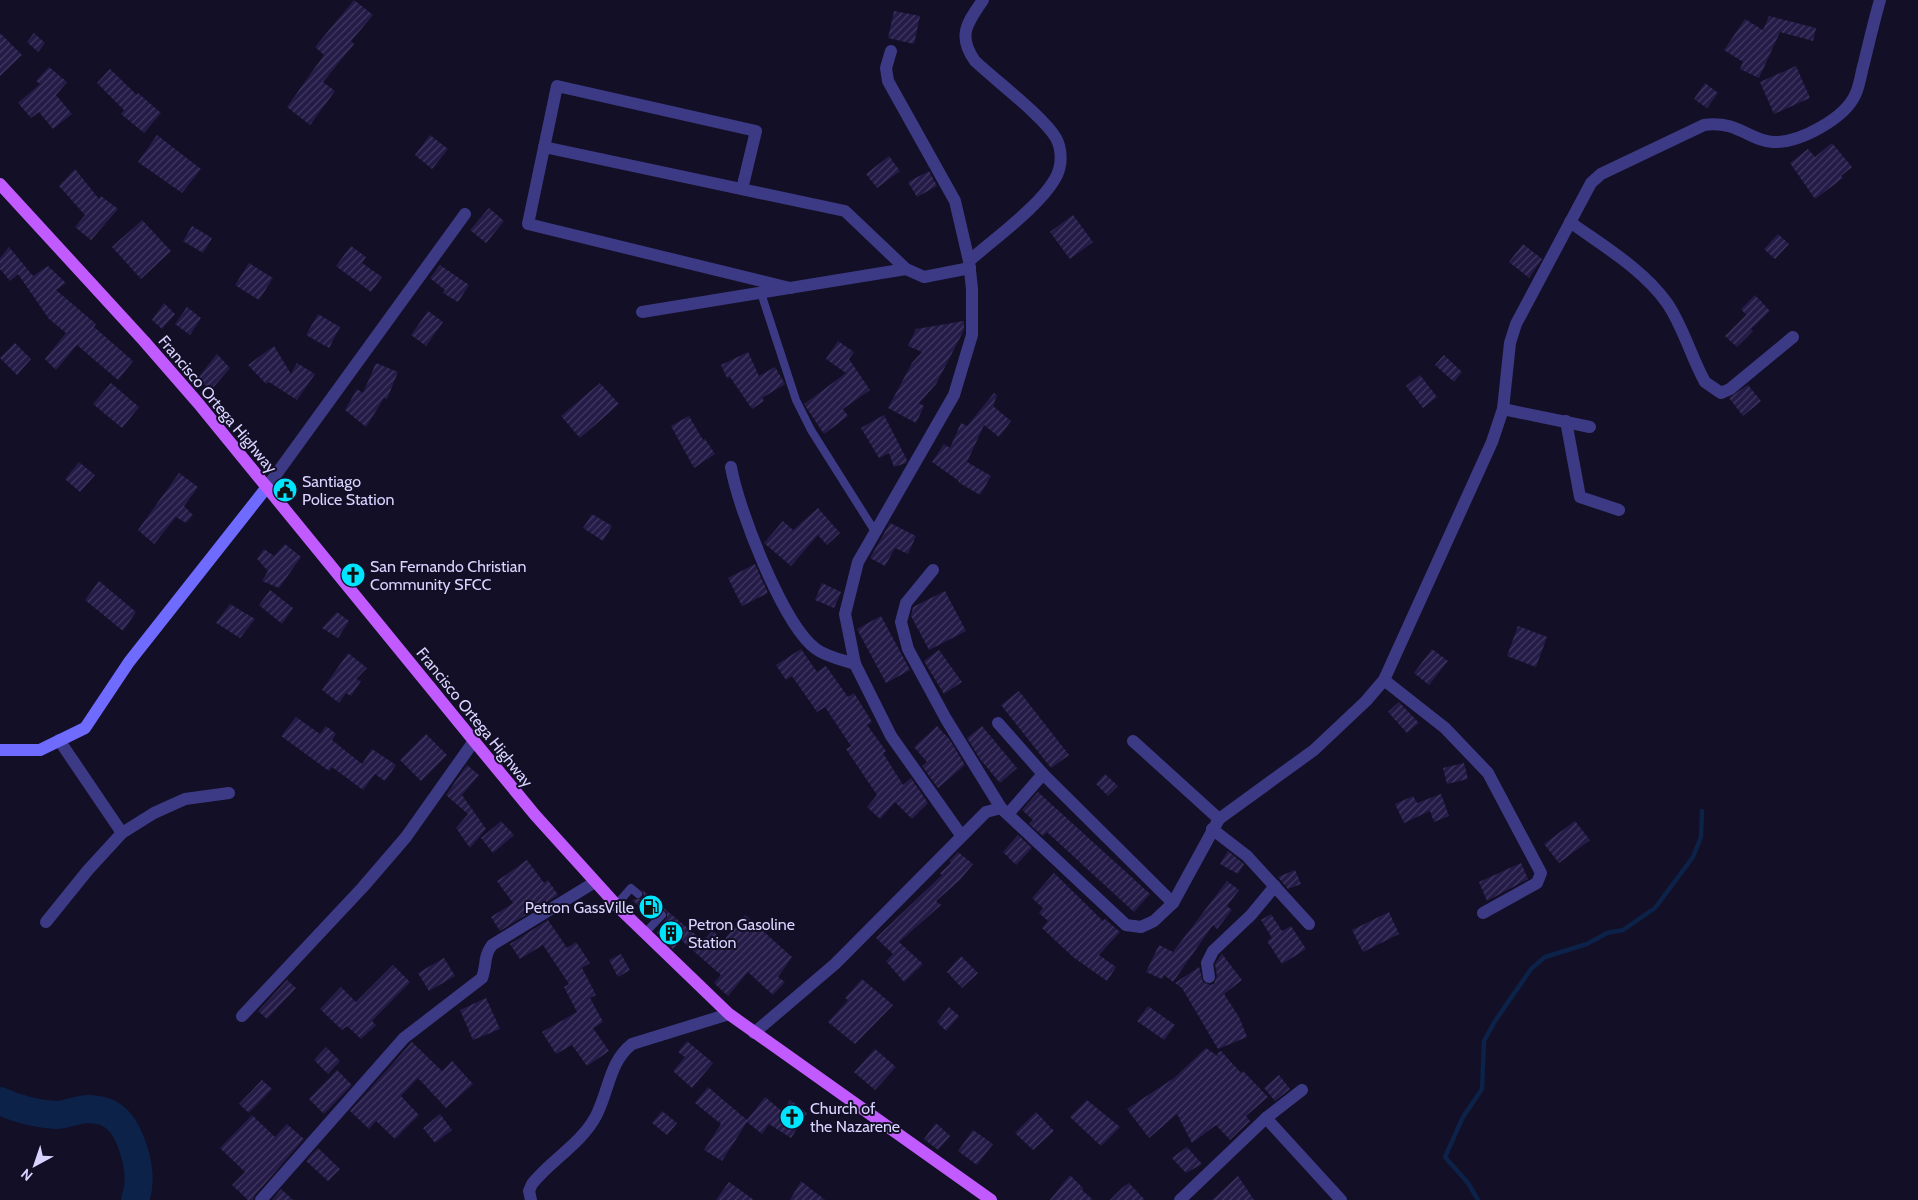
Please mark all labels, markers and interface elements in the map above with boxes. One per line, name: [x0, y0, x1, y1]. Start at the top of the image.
street label: Francisco Ortega Highway: [154, 332, 281, 477]
place label: Santiago Police Station: [302, 472, 394, 509]
public building icon: Santiago Police Station: [272, 477, 298, 503]
place label: San Fernando Christian Community SFCC: [370, 557, 526, 594]
church icon: San Fernando Christian Community SFCC: [340, 562, 366, 588]
street label: Francisco Ortega Highway: [412, 644, 537, 791]
fuel station icon: Petron GassVille: [638, 894, 664, 920]
place label: Petron GassVille: [525, 898, 634, 917]
place label: Petron Gasoline Station: [688, 915, 795, 952]
building icon: Petron Gasoline Station: [658, 920, 684, 946]
place label: Church of the Nazarene: [810, 1099, 900, 1136]
church icon: Church of the Nazarene: [779, 1104, 805, 1130]
north arrow: [10, 1140, 60, 1190]
text: N: [17, 1165, 36, 1185]

